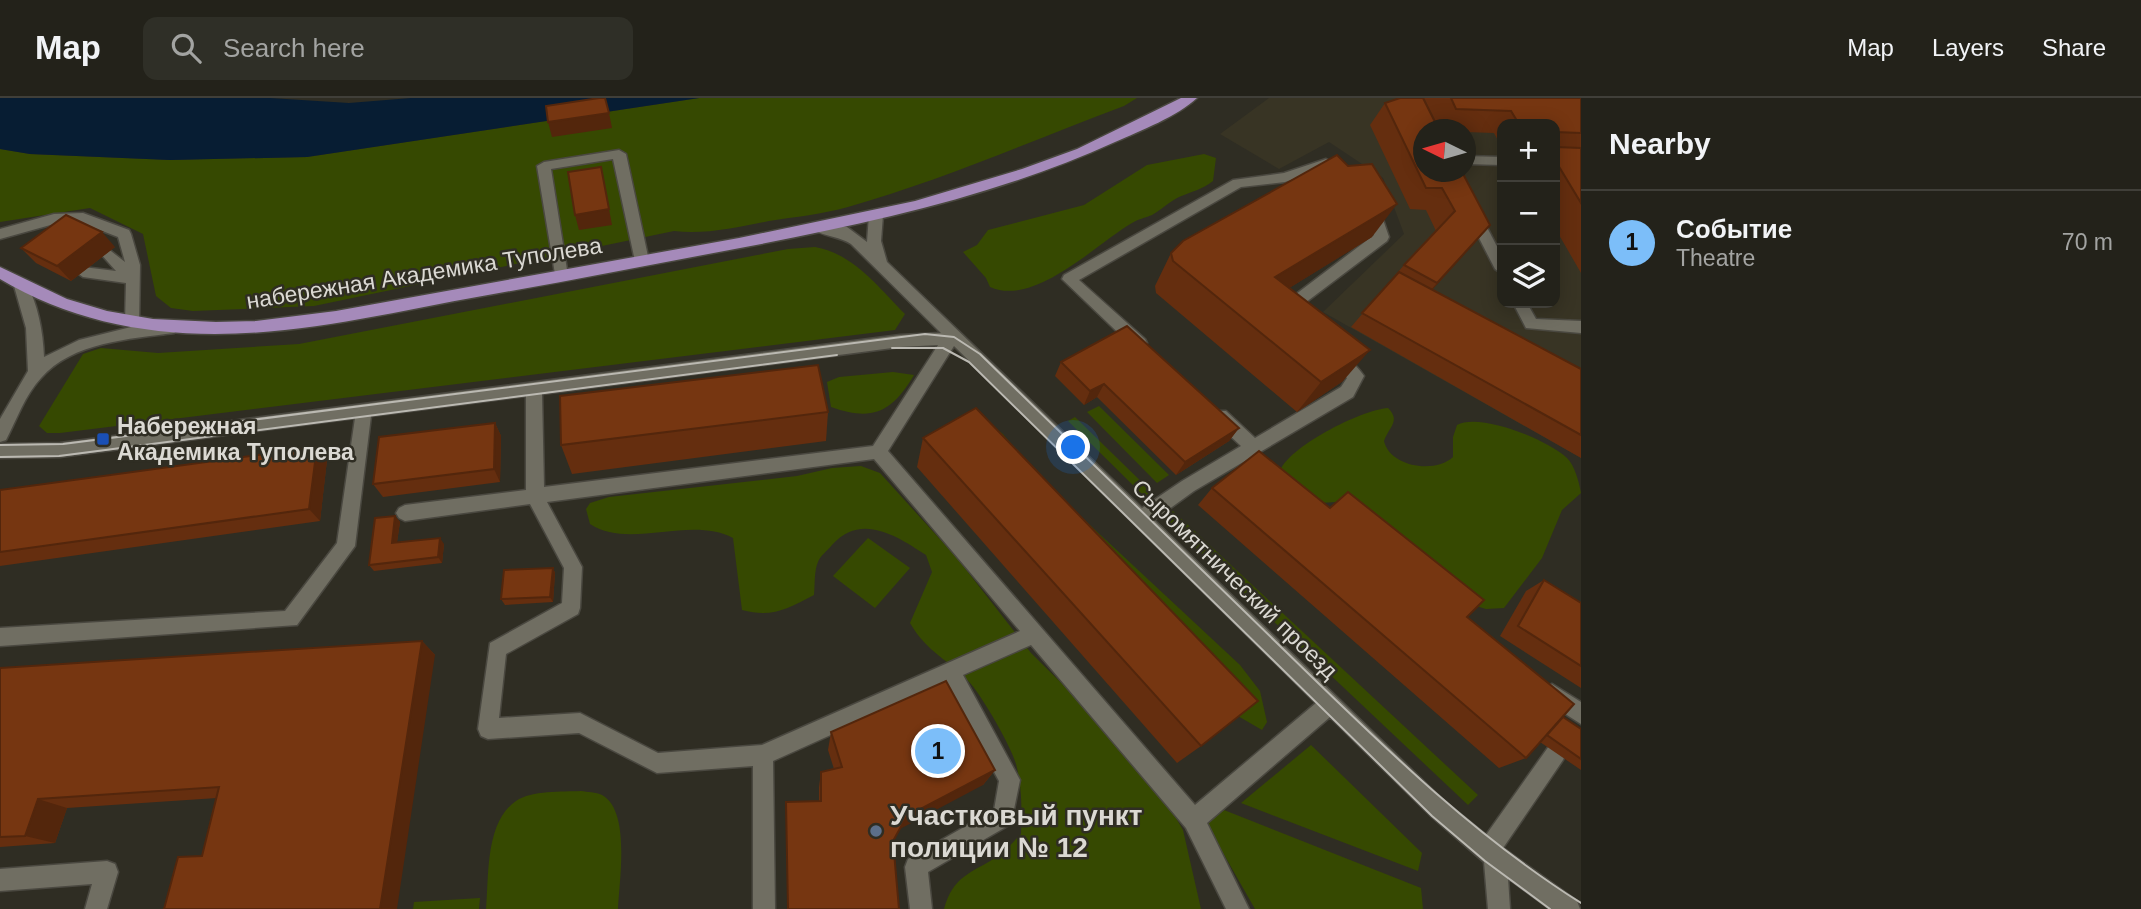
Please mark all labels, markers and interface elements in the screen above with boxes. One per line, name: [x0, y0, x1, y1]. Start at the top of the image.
search box: [143, 17, 633, 80]
text: Map: [35, 29, 101, 66]
icon: search: [167, 29, 205, 67]
text: Search here: [223, 33, 365, 63]
text: Map: [1847, 34, 1894, 61]
text: Layers: [1932, 34, 2004, 61]
text: Share: [2042, 34, 2106, 61]
north arrow: [1413, 119, 1476, 182]
map controls: [1497, 119, 1560, 308]
button: +: [1497, 119, 1560, 182]
text: Nearby: [1609, 127, 1711, 160]
button: −: [1497, 182, 1560, 245]
text: Событие: [1676, 214, 1792, 244]
text: 1: [1626, 229, 1638, 255]
text: 70 m: [2062, 229, 2113, 255]
street label: набережная Академика Туполева: [244, 232, 604, 314]
button: layers: [1497, 245, 1560, 308]
text: Theatre: [1676, 245, 1755, 271]
place label: Набережная Академика Туполева: [117, 413, 354, 465]
your location: [1056, 430, 1090, 464]
marker: Набережная Академика Туполева: [95, 431, 111, 447]
street label: Сыромятнический проезд: [1127, 474, 1343, 684]
pin: 1: [915, 725, 961, 777]
place label: Участковый пункт полиции № 12: [890, 800, 1143, 863]
marker: Участковый пункт полиции № 12: [868, 823, 884, 839]

